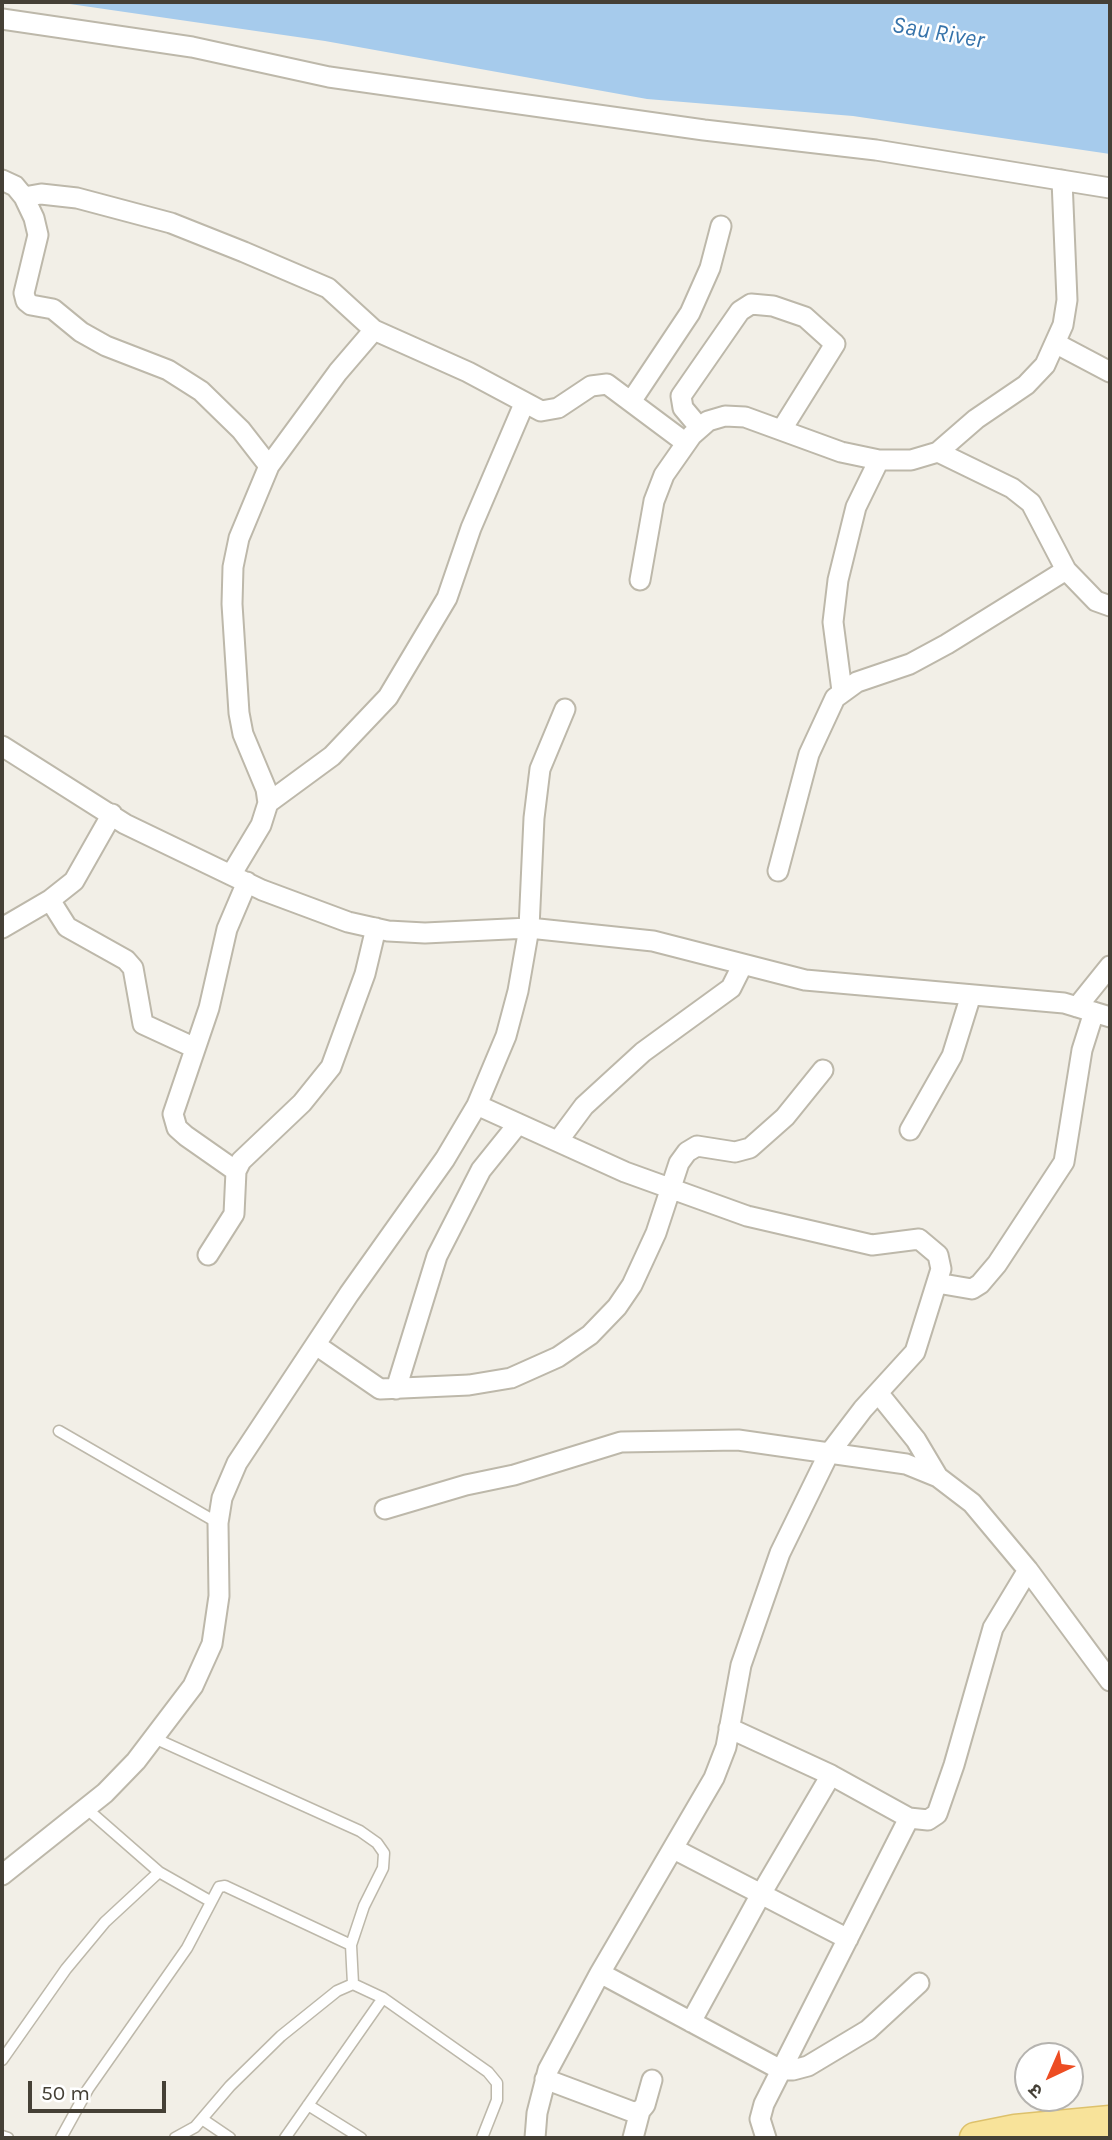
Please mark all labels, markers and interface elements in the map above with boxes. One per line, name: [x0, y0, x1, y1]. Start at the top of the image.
water label: Sau River: [890, 11, 986, 55]
north arrow: [1014, 2042, 1084, 2112]
scale bar: [32, 2066, 170, 2110]
text: उ: [1024, 2079, 1047, 2102]
text: 50 m: [41, 2081, 90, 2105]

